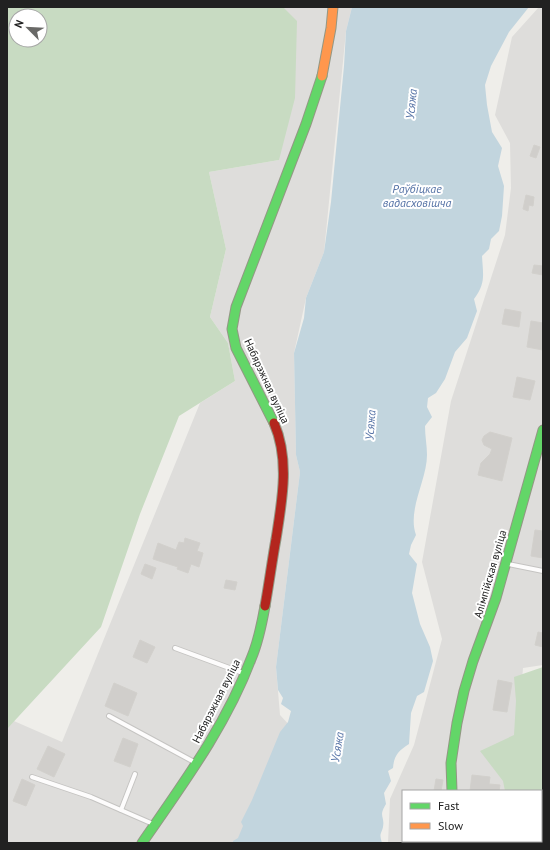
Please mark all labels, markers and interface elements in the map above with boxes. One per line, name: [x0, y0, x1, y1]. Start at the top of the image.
north arrow: [8, 8, 48, 48]
text: N: [11, 18, 27, 30]
water label: Усяжа: [402, 88, 420, 120]
water label: Раўбіцкае вадасховішча: [383, 181, 451, 210]
street label: Набярэжная вуліца: [241, 336, 293, 426]
water label: Усяжа: [361, 409, 379, 441]
street label: Алімпійская вуліца: [471, 528, 509, 620]
street label: Набярэжная вуліца: [189, 657, 243, 745]
water label: Усяжа: [327, 731, 347, 763]
legend: [402, 790, 542, 842]
text: Fast: [438, 798, 459, 813]
text: Slow: [438, 818, 463, 833]

